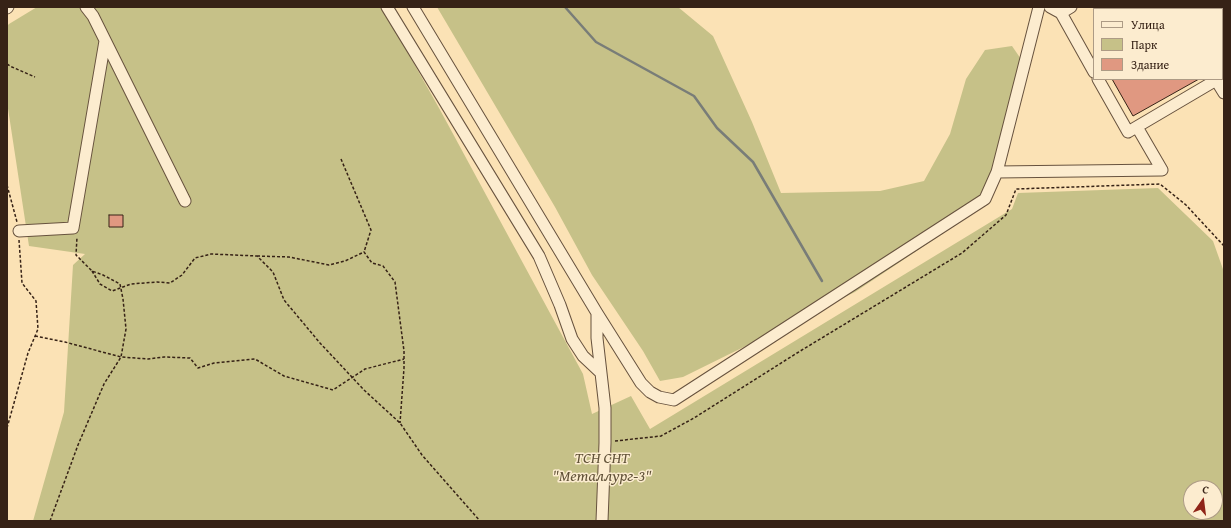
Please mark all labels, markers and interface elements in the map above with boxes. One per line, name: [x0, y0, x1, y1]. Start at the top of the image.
legend: [1093, 8, 1223, 80]
text: Улица: [1131, 16, 1165, 33]
text: Парк: [1131, 36, 1157, 53]
text: Здание: [1131, 56, 1169, 73]
park label: ТСН СНТ "Металлург-3": [552, 449, 652, 487]
north arrow: [1183, 480, 1223, 520]
text: С: [1201, 481, 1211, 498]

